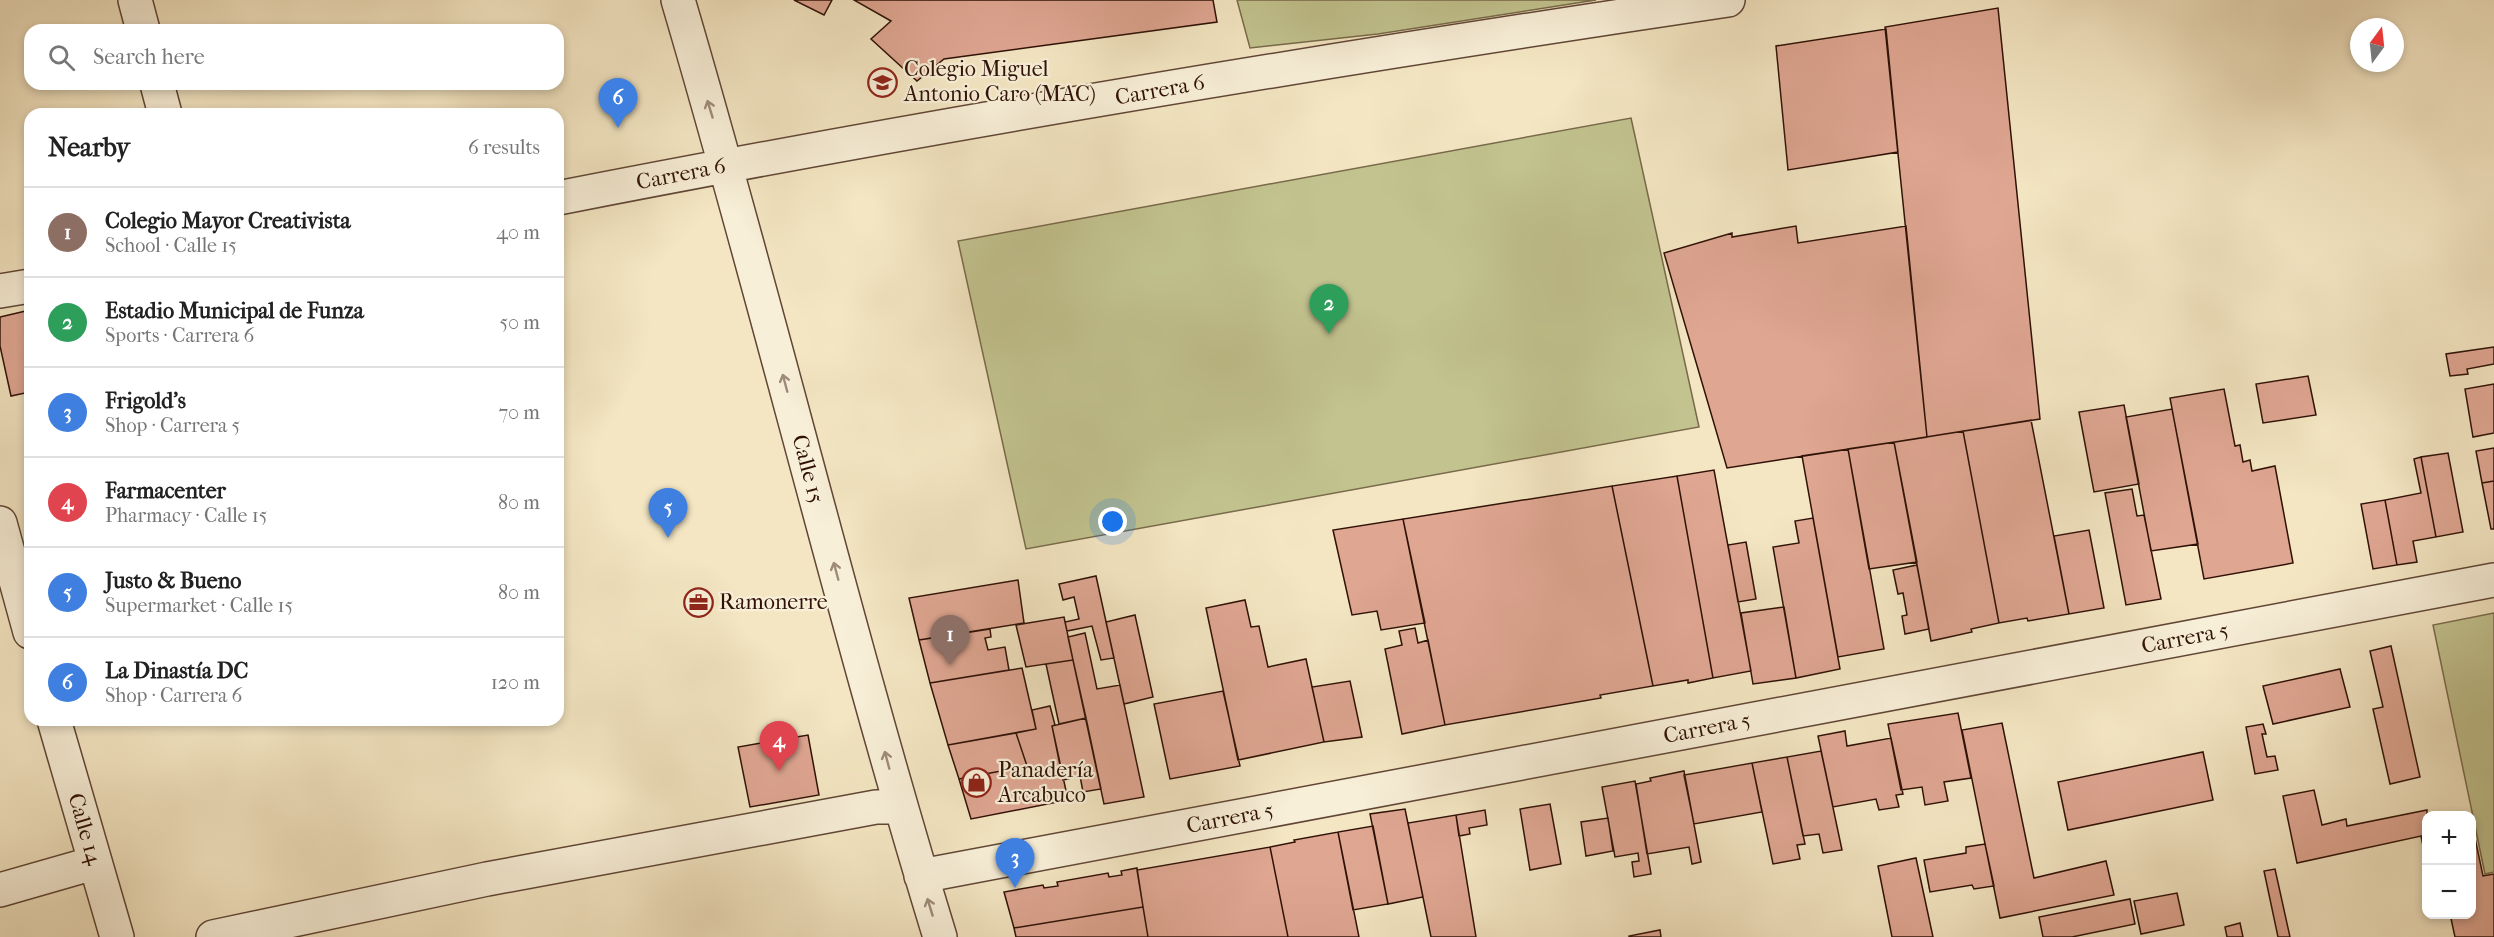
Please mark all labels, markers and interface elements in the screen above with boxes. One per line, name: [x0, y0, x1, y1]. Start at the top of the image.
north arrow: [2350, 18, 2404, 72]
search box: [24, 24, 564, 90]
icon: search: [45, 41, 78, 74]
text: Search here: [93, 44, 205, 70]
place label: Colegio Miguel Antonio Caro (MAC): [903, 56, 1096, 107]
school or university icon: Colegio Miguel Antonio Caro (MAC): [867, 66, 899, 98]
street label: Carrera 6: [1113, 69, 1207, 111]
pin: 6: [598, 78, 638, 128]
one-way arrow: [704, 100, 715, 119]
text: Nearby: [48, 132, 130, 163]
text: 6 results: [468, 136, 540, 159]
street label: Carrera 6: [634, 153, 728, 195]
text: Colegio Mayor Creativista: [105, 208, 351, 234]
text: 1: [64, 221, 71, 244]
text: 40 m: [496, 221, 540, 244]
text: School · Calle 15: [105, 234, 237, 257]
pin: 2: [1310, 284, 1348, 334]
text: Estadio Municipal de Funza: [105, 298, 364, 324]
text: 2: [62, 311, 73, 334]
text: 50 m: [499, 311, 540, 334]
text: Sports · Carrera 6: [105, 324, 254, 347]
one-way arrow: [779, 374, 790, 393]
text: Frigold's: [105, 388, 186, 414]
text: 3: [63, 401, 72, 424]
text: 70 m: [498, 401, 540, 424]
text: Shop · Carrera 5: [105, 414, 240, 437]
street label: Calle 15: [786, 432, 830, 506]
text: Farmacenter: [105, 478, 226, 504]
pin: 5: [648, 488, 688, 538]
text: 4: [62, 491, 73, 514]
text: 80 m: [498, 491, 540, 514]
text: Pharmacy · Calle 15: [105, 504, 267, 527]
your location: [1098, 507, 1127, 536]
one-way arrow: [830, 562, 841, 581]
text: Justo & Bueno: [105, 568, 241, 594]
text: 5: [63, 581, 72, 604]
text: 80 m: [498, 581, 540, 604]
office icon: Ramonerre: [682, 586, 714, 618]
place label: Ramonerre: [719, 589, 828, 615]
text: Supermarket · Calle 15: [105, 594, 293, 617]
pin: 1: [930, 616, 970, 665]
street label: Carrera 5: [2139, 617, 2231, 659]
text: La Dinastía DC: [105, 658, 248, 684]
text: 6: [62, 671, 73, 694]
text: 120 m: [491, 671, 540, 694]
text: Shop · Carrera 6: [105, 684, 242, 707]
street label: Carrera 5: [1661, 707, 1753, 749]
pin: 4: [760, 722, 798, 771]
one-way arrow: [880, 750, 892, 769]
place label: Panadería Arcabuco: [997, 757, 1094, 808]
shop icon: Panadería Arcabuco: [961, 767, 993, 799]
street label: Calle 14: [62, 790, 108, 869]
street label: Carrera 5: [1184, 797, 1276, 839]
map controls: [2422, 811, 2476, 919]
button: +: [2422, 811, 2476, 865]
pin: 3: [996, 838, 1034, 888]
button: −: [2422, 865, 2476, 919]
one-way arrow: [924, 898, 935, 917]

